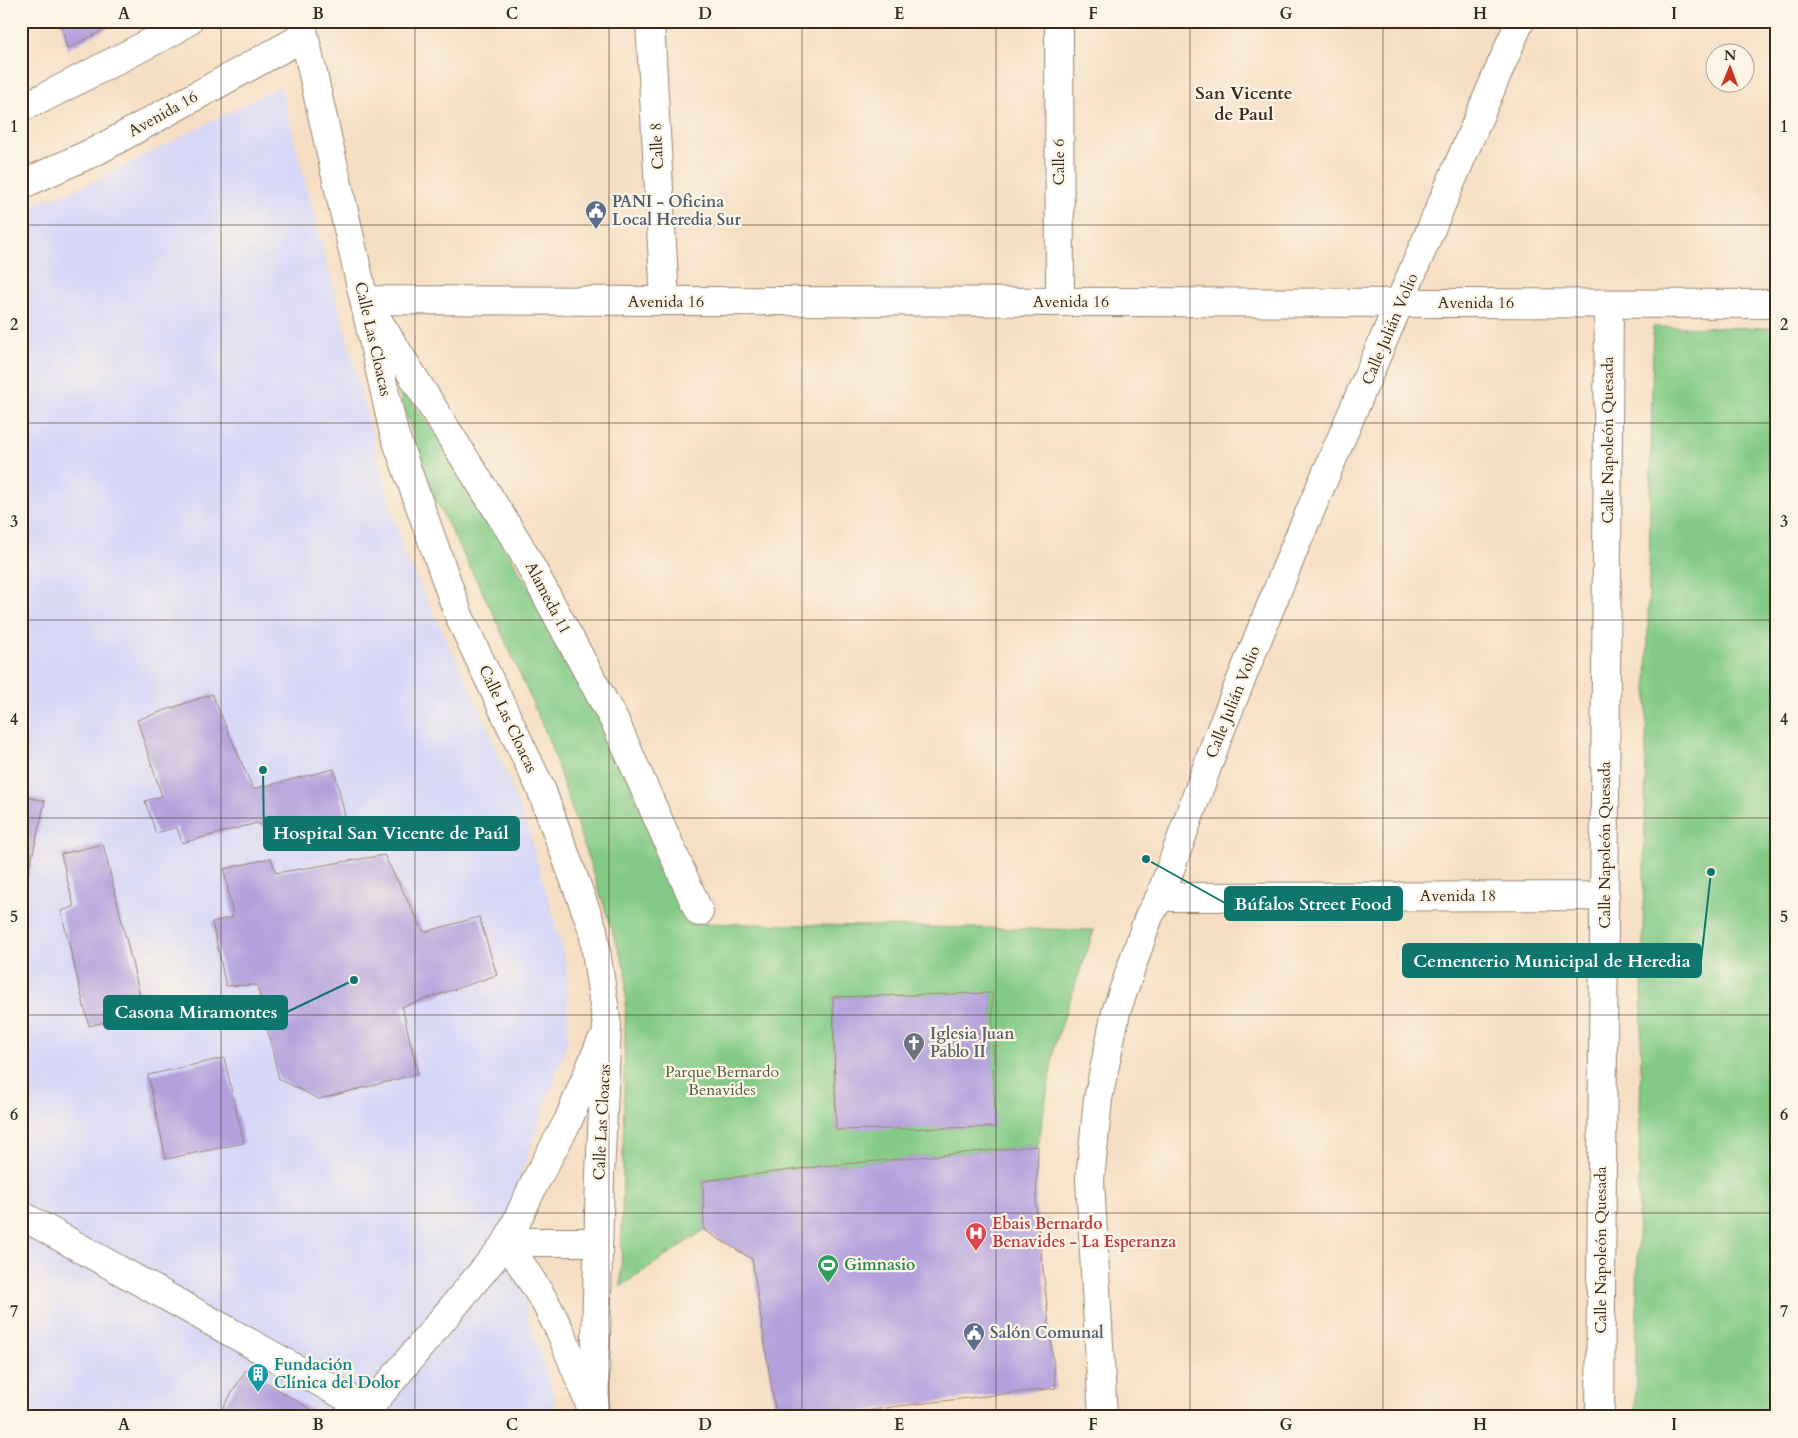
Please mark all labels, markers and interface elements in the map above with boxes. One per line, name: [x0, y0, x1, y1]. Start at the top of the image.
text: A: [118, 3, 130, 25]
text: B: [312, 3, 324, 25]
text: C: [506, 3, 518, 25]
text: D: [698, 3, 712, 25]
text: E: [894, 3, 904, 25]
text: F: [1088, 3, 1098, 25]
text: G: [1279, 3, 1293, 25]
text: H: [1473, 3, 1487, 25]
text: I: [1671, 3, 1677, 25]
north arrow: [1706, 42, 1756, 92]
text: N: [1724, 46, 1736, 65]
district label: San Vicente de Paul: [1195, 81, 1293, 127]
street label: Avenida 16: [124, 86, 202, 142]
text: 1: [10, 116, 18, 138]
text: 1: [1780, 116, 1788, 138]
street label: Calle 8: [645, 122, 669, 170]
street label: Calle 6: [1048, 138, 1070, 186]
place label: PANI - Oficina Local Heredia Sur: [612, 191, 742, 231]
public building icon: PANI - Oficina Local Heredia Sur: [584, 199, 608, 230]
street label: Calle Julián Volio: [1357, 269, 1424, 388]
street label: Calle Las Cloacas: [349, 280, 397, 398]
street label: Avenida 16: [628, 291, 704, 313]
street label: Avenida 16: [1033, 291, 1109, 313]
street label: Avenida 16: [1438, 292, 1514, 314]
text: 2: [10, 314, 18, 336]
text: 2: [1780, 314, 1788, 336]
street label: Calle Napoleón Quesada: [1597, 356, 1619, 524]
text: 3: [10, 511, 18, 533]
text: 3: [1780, 511, 1788, 533]
street label: Alameda 11: [520, 558, 576, 638]
street label: Calle Julián Volio: [1200, 642, 1266, 762]
street label: Calle Las Cloacas: [473, 662, 543, 776]
text: 4: [10, 709, 18, 731]
text: 4: [1780, 709, 1788, 731]
street label: Calle Napoleón Quesada: [1594, 761, 1616, 929]
callout: Hospital San Vicente de Paúl: [264, 817, 519, 850]
text: Hospital San Vicente de Paúl: [273, 821, 509, 846]
street label: Avenida 18: [1420, 885, 1496, 907]
callout: Búfalos Street Food: [1225, 887, 1402, 920]
text: Búfalos Street Food: [1234, 892, 1393, 917]
text: 5: [10, 906, 18, 928]
text: 5: [1780, 906, 1788, 928]
callout: Cementerio Municipal de Heredia: [1403, 944, 1701, 977]
text: Cementerio Municipal de Heredia: [1413, 949, 1691, 974]
callout: Casona Miramontes: [104, 996, 287, 1029]
text: Casona Miramontes: [114, 1000, 278, 1025]
place label: Iglesia Juan Pablo II: [930, 1023, 1015, 1063]
church icon: Iglesia Juan Pablo II: [902, 1031, 926, 1062]
park label: Parque Bernardo Benavides: [665, 1061, 779, 1101]
street label: Calle Las Cloacas: [588, 1063, 616, 1181]
text: 6: [10, 1104, 18, 1126]
text: 6: [1780, 1104, 1788, 1126]
street label: Calle Napoleón Quesada: [1590, 1166, 1612, 1334]
place label: Ebais Bernardo Benavides - La Esperanza: [992, 1213, 1176, 1253]
hospital icon: Ebais Bernardo Benavides - La Esperanza: [964, 1221, 988, 1252]
sports icon: Gimnasio: [816, 1253, 840, 1284]
place label: Gimnasio: [844, 1254, 915, 1276]
text: 7: [10, 1301, 18, 1323]
text: 7: [1780, 1301, 1788, 1323]
public building icon: Salón Comunal: [962, 1321, 986, 1352]
place label: Salón Comunal: [990, 1322, 1104, 1344]
place label: Fundación Clínica del Dolor: [274, 1354, 401, 1394]
building icon: Fundación Clínica del Dolor: [246, 1362, 270, 1393]
text: A: [118, 1414, 130, 1436]
text: B: [312, 1414, 324, 1436]
text: C: [506, 1414, 518, 1436]
text: D: [698, 1414, 712, 1436]
text: E: [894, 1414, 904, 1436]
text: F: [1088, 1414, 1098, 1436]
text: G: [1279, 1414, 1293, 1436]
text: H: [1473, 1414, 1487, 1436]
text: I: [1671, 1414, 1677, 1436]

